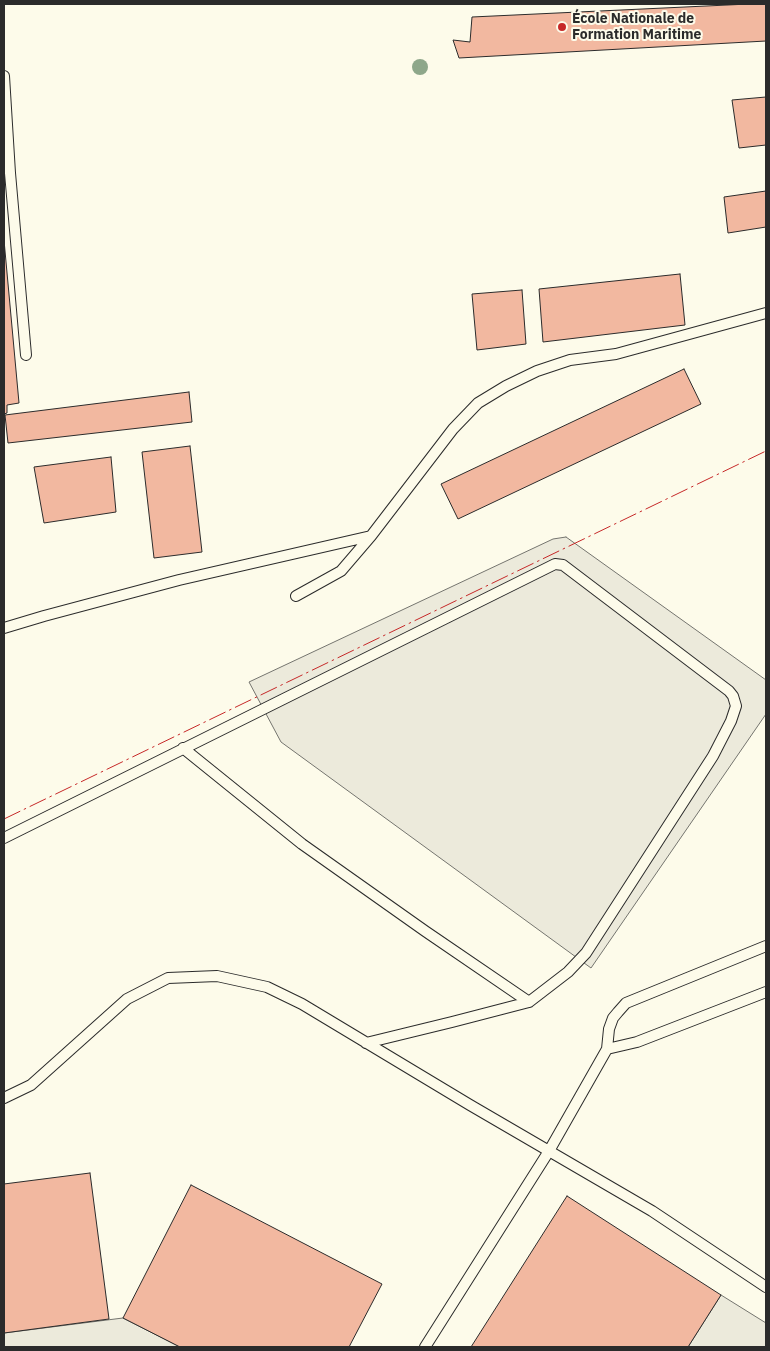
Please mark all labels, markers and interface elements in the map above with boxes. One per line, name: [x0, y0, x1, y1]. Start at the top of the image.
place label: École Nationale de Formation Maritime: [572, 11, 701, 44]
marker: École Nationale de Formation Maritime: [556, 21, 568, 33]

